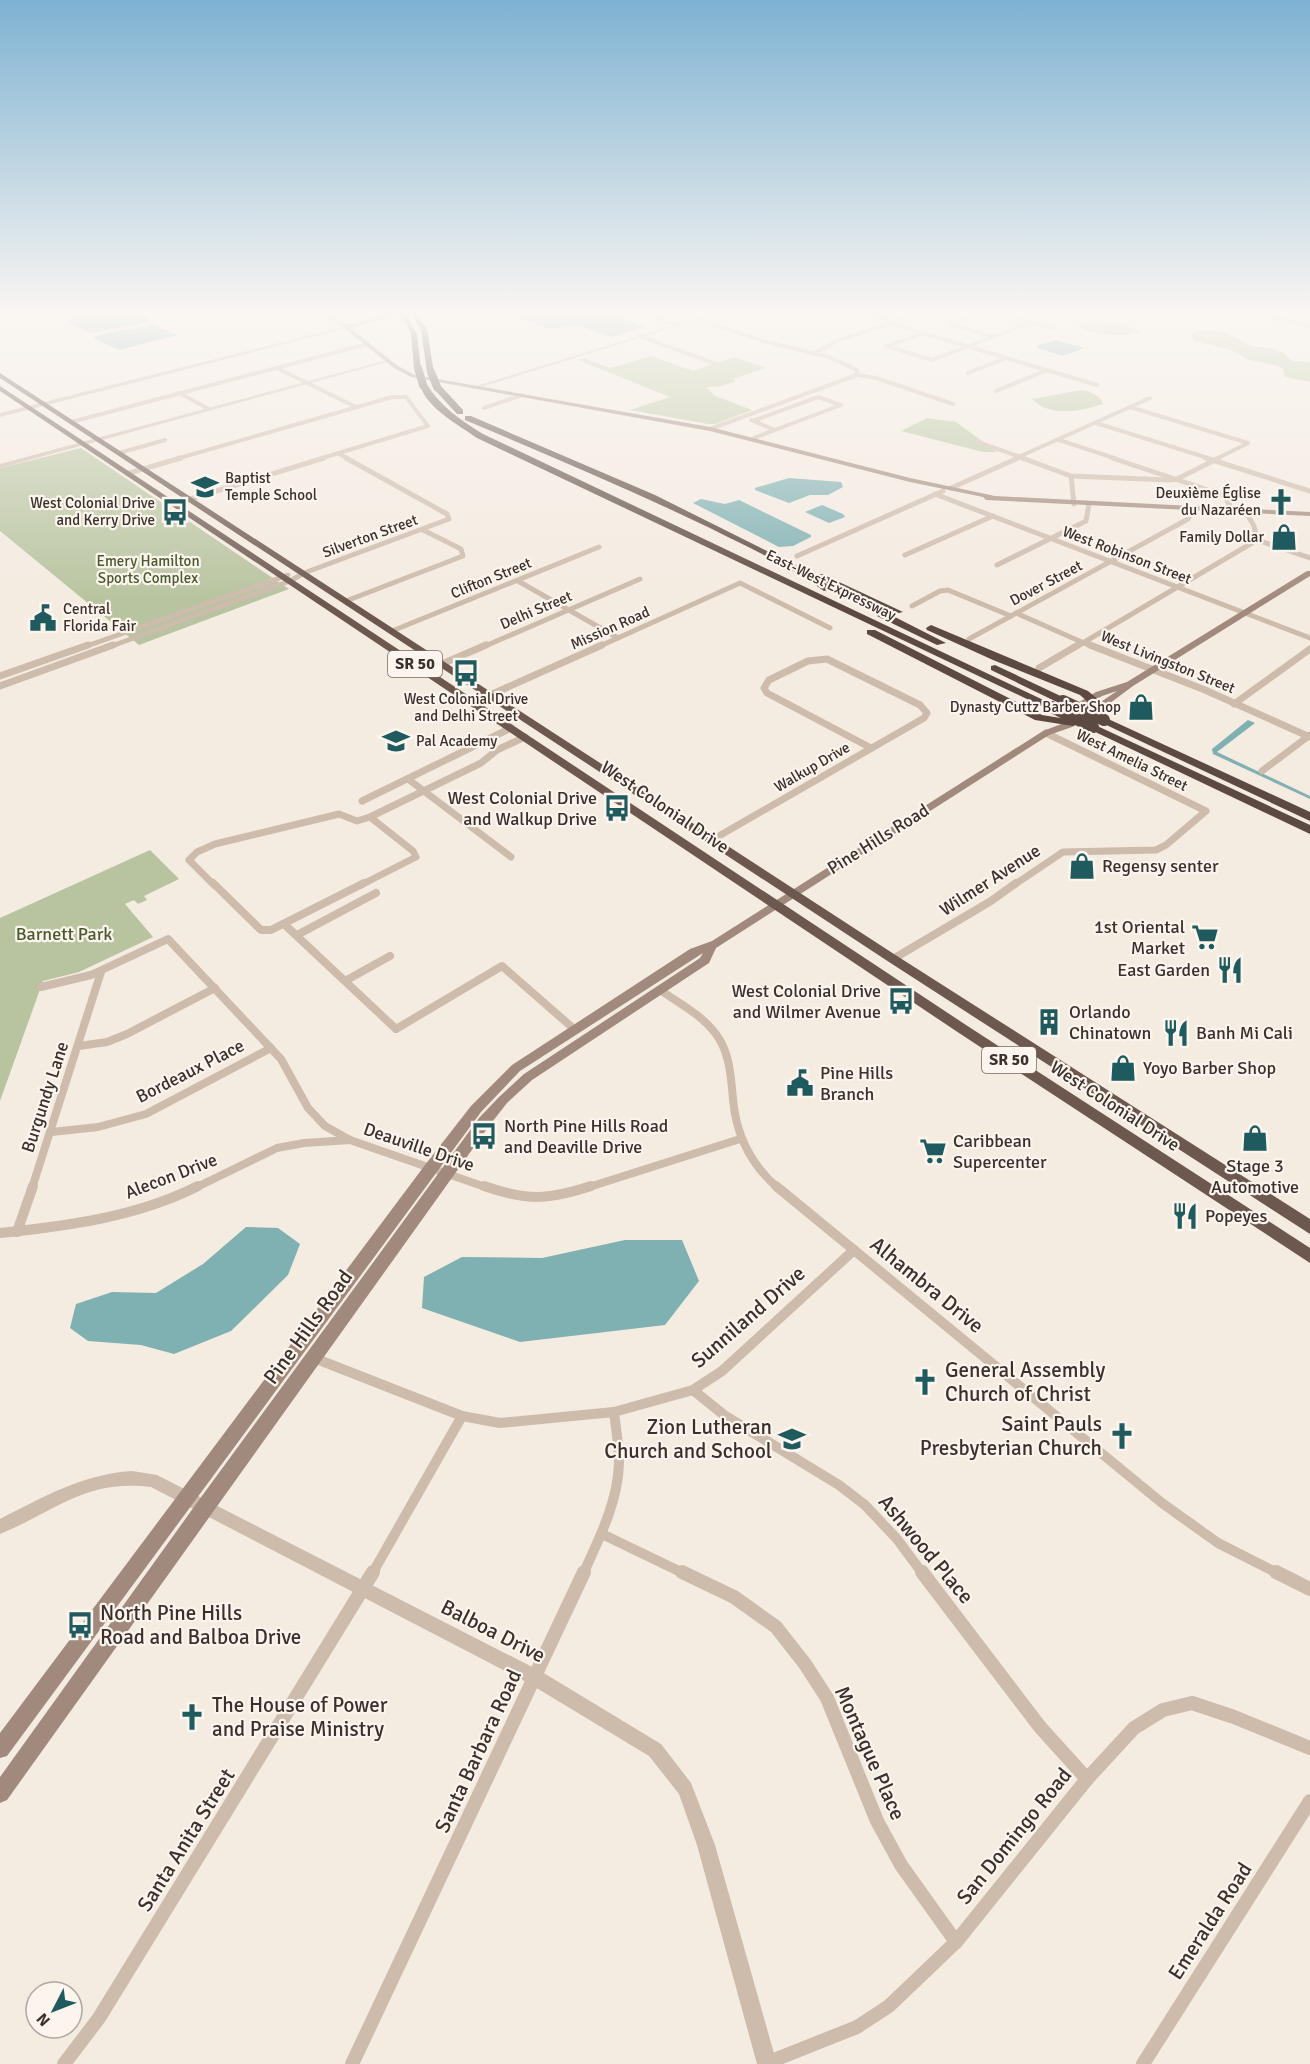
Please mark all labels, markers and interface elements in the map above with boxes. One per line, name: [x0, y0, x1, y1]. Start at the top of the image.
place label: Baptist Temple School: [225, 469, 317, 504]
school or university icon: Baptist Temple School: [190, 472, 220, 502]
place label: Deuxième Église du Nazaréen: [1156, 483, 1261, 519]
church icon: Deuxième Église du Nazaréen: [1266, 487, 1296, 517]
place label: West Colonial Drive and Kerry Drive: [30, 494, 155, 529]
bus stop icon: West Colonial Drive and Kerry Drive: [160, 497, 190, 527]
street label: Silverton Street: [320, 510, 420, 562]
street label: West Robinson Street: [1060, 522, 1194, 588]
shop icon: Family Dollar: [1269, 522, 1299, 552]
place label: Family Dollar: [1179, 528, 1264, 546]
street label: East-West Expressway: [763, 546, 899, 624]
park label: Emery Hamilton Sports Complex: [96, 552, 200, 587]
street label: Clifton Street: [448, 554, 534, 602]
street label: Dover Street: [1007, 556, 1085, 610]
street label: Delhi Street: [497, 587, 575, 633]
place label: Central Florida Fair: [63, 600, 137, 635]
public building icon: Central Florida Fair: [28, 603, 58, 633]
street label: Mission Road: [568, 603, 652, 653]
street label: West Livingston Street: [1098, 627, 1238, 697]
road number: SR 50: [388, 651, 442, 677]
bus stop icon: West Colonial Drive and Delhi Street: [451, 658, 481, 688]
place label: West Colonial Drive and Delhi Street: [404, 690, 528, 725]
shop icon: Dynasty Cuttz Barber Shop: [1126, 692, 1156, 722]
place label: Dynasty Cuttz Barber Shop: [950, 698, 1121, 716]
street label: West Amelia Street: [1073, 725, 1191, 795]
school or university icon: Pal Academy: [381, 726, 411, 756]
place label: Pal Academy: [416, 732, 497, 750]
street label: Walkup Drive: [771, 738, 853, 796]
street label: West Colonial Drive: [597, 756, 733, 858]
place label: West Colonial Drive and Walkup Drive: [447, 787, 597, 830]
bus stop icon: West Colonial Drive and Walkup Drive: [602, 793, 632, 823]
street label: Pine Hills Road: [823, 799, 933, 879]
street label: Wilmer Avenue: [935, 839, 1045, 921]
shop icon: Regensy senter: [1067, 851, 1097, 881]
place label: Regensy senter: [1102, 855, 1219, 877]
place label: 1st Oriental Market: [1094, 916, 1185, 959]
supermarket icon: 1st Oriental Market: [1190, 922, 1220, 952]
park label: Barnett Park: [16, 923, 112, 945]
restaurant icon: East Garden: [1215, 955, 1245, 985]
place label: East Garden: [1117, 959, 1210, 981]
place label: West Colonial Drive and Wilmer Avenue: [731, 980, 881, 1023]
bus stop icon: West Colonial Drive and Wilmer Avenue: [886, 986, 916, 1016]
place label: Orlando Chinatown: [1069, 1001, 1151, 1044]
building icon: Orlando Chinatown: [1034, 1007, 1064, 1037]
restaurant icon: Banh Mi Cali: [1161, 1018, 1191, 1048]
place label: Banh Mi Cali: [1196, 1022, 1293, 1044]
street label: Bordeaux Place: [132, 1034, 248, 1108]
street label: Burgundy Lane: [17, 1039, 73, 1155]
road number: SR 50: [982, 1047, 1036, 1073]
shop icon: Yoyo Barber Shop: [1108, 1053, 1138, 1083]
street label: West Colonial Drive: [1046, 1056, 1184, 1156]
place label: Yoyo Barber Shop: [1143, 1057, 1276, 1079]
place label: Pine Hills Branch: [820, 1062, 893, 1105]
public building icon: Pine Hills Branch: [785, 1068, 815, 1098]
place label: North Pine Hills Road and Deaville Drive: [504, 1115, 668, 1158]
street label: Deauville Drive: [361, 1118, 477, 1176]
bus stop icon: North Pine Hills Road and Deaville Drive: [469, 1121, 499, 1151]
shop icon: Stage 3 Automotive: [1240, 1123, 1270, 1153]
place label: Caribbean Supercenter: [953, 1130, 1047, 1173]
supermarket icon: Caribbean Supercenter: [918, 1136, 948, 1166]
street label: Alecon Drive: [122, 1148, 220, 1204]
place label: Stage 3 Automotive: [1211, 1155, 1299, 1198]
restaurant icon: Popeyes: [1170, 1201, 1200, 1231]
place label: Popeyes: [1205, 1205, 1268, 1227]
street label: Alhambra Drive: [865, 1231, 989, 1339]
street label: Sunniland Drive: [686, 1260, 810, 1374]
street label: Pine Hills Road: [258, 1265, 358, 1389]
place label: General Assembly Church of Christ: [945, 1357, 1105, 1407]
church icon: General Assembly Church of Christ: [910, 1367, 940, 1397]
place label: Saint Pauls Presbyterian Church: [920, 1411, 1102, 1461]
place label: Zion Lutheran Church and School: [604, 1414, 772, 1464]
church icon: Saint Pauls Presbyterian Church: [1107, 1421, 1137, 1451]
school or university icon: Zion Lutheran Church and School: [777, 1424, 807, 1454]
street label: Ashwood Place: [873, 1489, 979, 1609]
street label: Balboa Drive: [436, 1594, 550, 1668]
place label: North Pine Hills Road and Balboa Drive: [100, 1600, 301, 1650]
bus stop icon: North Pine Hills Road and Balboa Drive: [65, 1610, 95, 1640]
street label: Santa Barbara Road: [429, 1665, 527, 1837]
street label: Montague Place: [829, 1682, 911, 1824]
place label: The House of Power and Praise Ministry: [212, 1692, 388, 1742]
church icon: The House of Power and Praise Ministry: [177, 1702, 207, 1732]
street label: San Domingo Road: [951, 1762, 1077, 1910]
street label: Santa Anita Street: [132, 1764, 240, 1916]
street label: Emeralda Road: [1162, 1857, 1258, 1985]
north arrow: [24, 1980, 84, 2040]
text: N: [32, 2009, 55, 2030]

